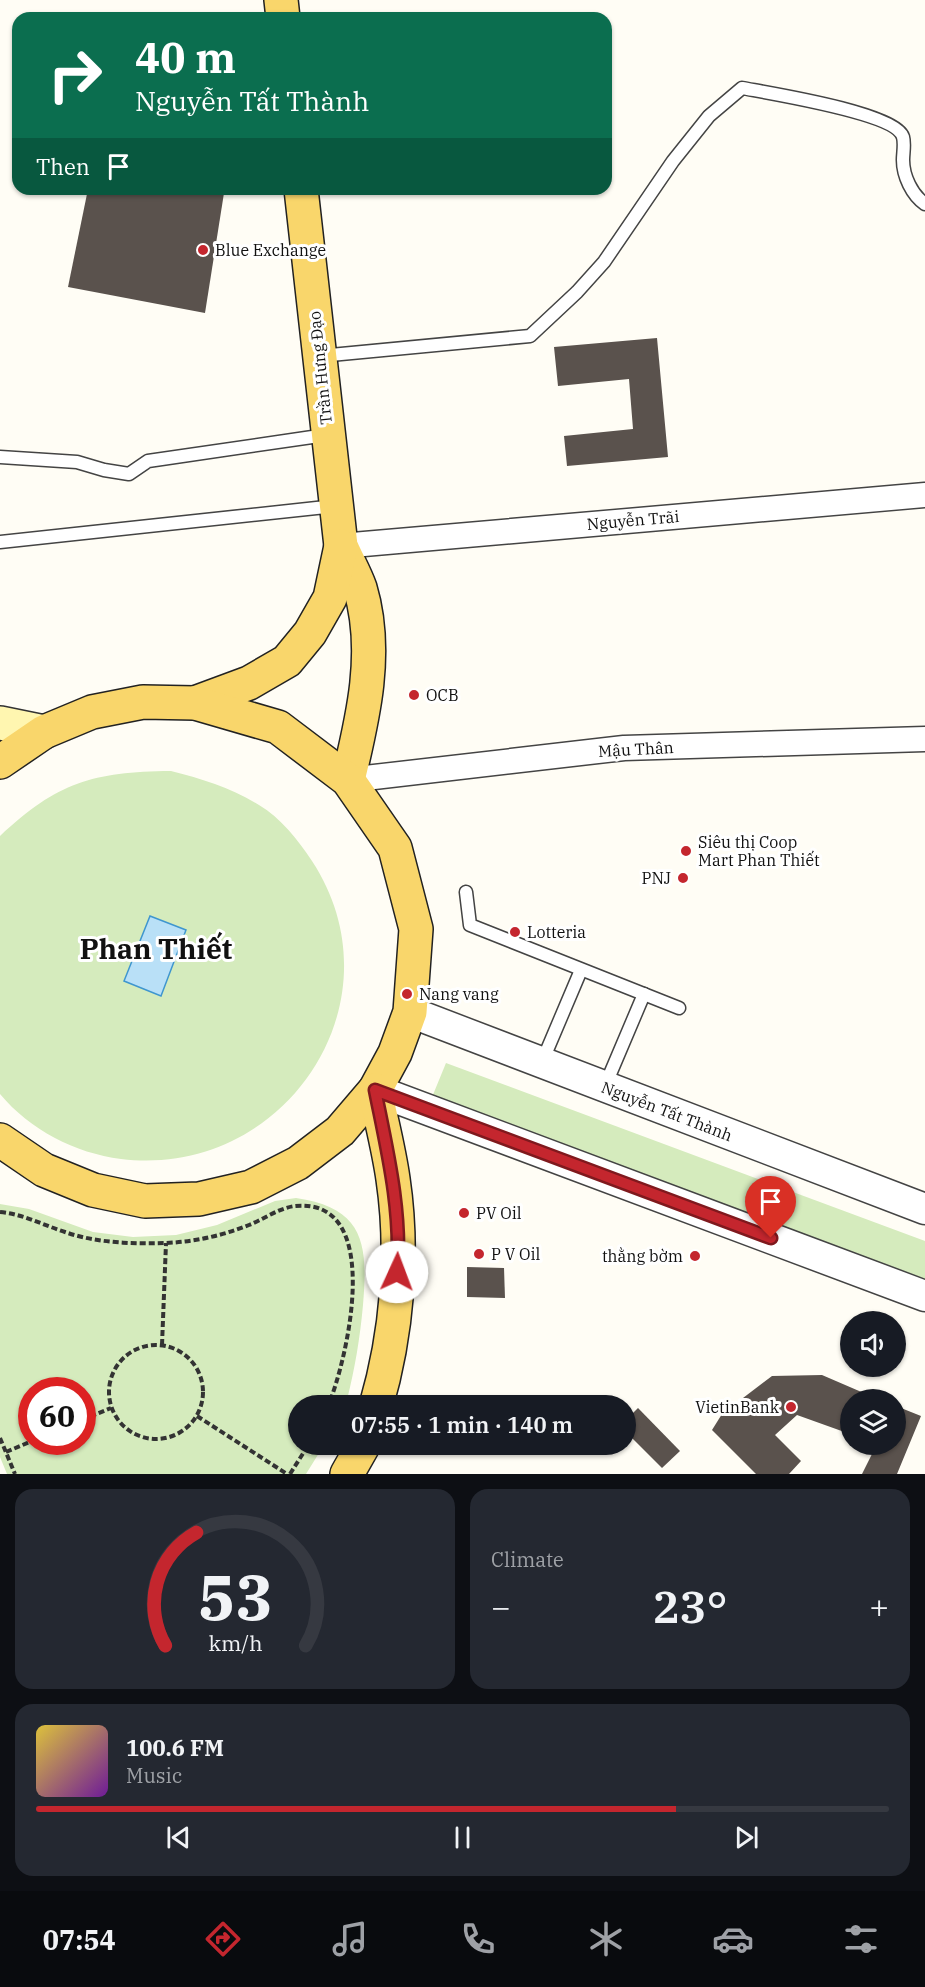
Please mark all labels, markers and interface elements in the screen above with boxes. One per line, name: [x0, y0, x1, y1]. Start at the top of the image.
text: 40 m: [135, 30, 236, 85]
icon: right: [36, 36, 114, 114]
text: Nguyễn Tất Thành: [135, 83, 369, 118]
icon: arrive: [102, 150, 135, 183]
text: Then: [36, 152, 90, 181]
place label: Blue Exchange: [215, 240, 326, 260]
marker: Blue Exchange: [196, 243, 210, 257]
street label: Trần Hưng Đạo: [304, 310, 336, 426]
street label: Nguyễn Trãi: [586, 506, 680, 534]
place label: OCB: [426, 685, 459, 705]
marker: OCB: [407, 688, 421, 702]
street label: Mậu Thân: [598, 737, 674, 761]
place label: Siêu thị Coop Mart Phan Thiết: [698, 832, 820, 870]
marker: Siêu thị Coop Mart Phan Thiết: [679, 844, 693, 858]
place label: PNJ: [641, 868, 671, 888]
marker: PNJ: [676, 871, 690, 885]
place label: Lotteria: [527, 922, 586, 942]
marker: Lotteria: [508, 925, 522, 939]
district label: Phan Thiết: [80, 930, 232, 967]
place label: Nang vang: [419, 984, 499, 1004]
marker: Nang vang: [400, 987, 414, 1001]
street label: Nguyễn Tất Thành: [599, 1077, 735, 1145]
pin: [745, 1176, 796, 1238]
icon: arrive: [754, 1185, 787, 1218]
place label: PV Oil: [476, 1203, 522, 1223]
marker: PV Oil: [457, 1206, 471, 1220]
position arrow: [365, 1240, 429, 1304]
place label: P V Oil: [491, 1244, 541, 1264]
place label: thằng bờm: [602, 1246, 683, 1266]
marker: P V Oil: [472, 1247, 486, 1261]
marker: thằng bờm: [688, 1249, 702, 1263]
map controls: [840, 1311, 906, 1455]
button: sound: [840, 1311, 906, 1377]
speed limit sign: 60: [18, 1377, 96, 1455]
button: layers: [840, 1389, 906, 1455]
place label: VietinBank: [695, 1397, 780, 1417]
marker: VietinBank: [784, 1400, 798, 1414]
text: 07:55 · 1 min · 140 m: [351, 1410, 573, 1439]
text: Climate: [491, 1546, 564, 1573]
text: 53: [198, 1556, 272, 1637]
text: 23°: [652, 1577, 728, 1635]
text: −: [491, 1585, 511, 1628]
text: +: [869, 1585, 889, 1628]
text: km/h: [208, 1629, 262, 1657]
text: 100.6 FM: [126, 1733, 224, 1762]
text: Music: [126, 1762, 182, 1789]
icon: previous: [162, 1821, 195, 1854]
icon: pause: [446, 1821, 479, 1854]
icon: next: [730, 1821, 763, 1854]
icon: directions: [202, 1918, 244, 1960]
icon: music: [329, 1918, 371, 1960]
icon: phone: [457, 1918, 499, 1960]
icon: climate: [585, 1918, 627, 1960]
icon: car: [712, 1918, 754, 1960]
icon: filters: [840, 1918, 882, 1960]
text: 07:54: [43, 1922, 116, 1957]

